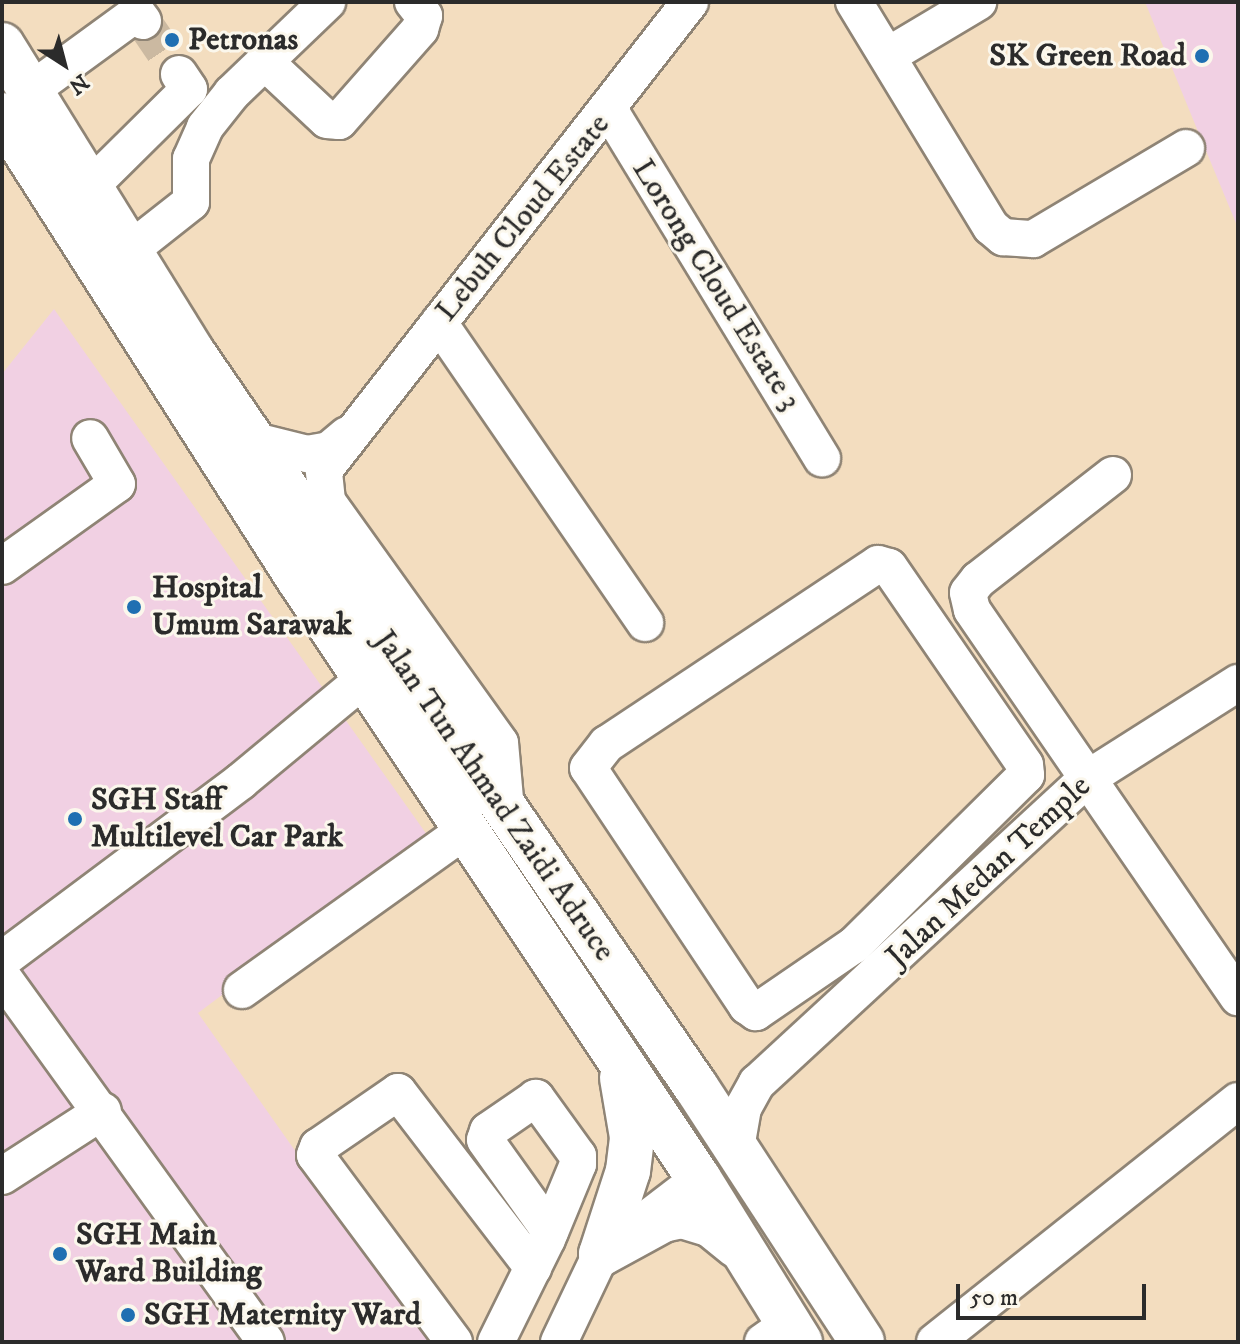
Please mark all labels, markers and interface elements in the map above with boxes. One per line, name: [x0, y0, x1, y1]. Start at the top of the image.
place label: Petronas: [188, 21, 298, 59]
north arrow: [24, 24, 104, 104]
marker: Petronas: [163, 31, 181, 49]
place label: SK Green Road: [989, 37, 1186, 75]
marker: SK Green Road: [1193, 47, 1211, 65]
text: N: [63, 68, 94, 100]
street label: Lebuh Cloud Estate: [428, 107, 618, 329]
street label: Lorong Cloud Estate 3: [623, 152, 809, 418]
place label: Hospital Umum Sarawak: [152, 570, 352, 645]
marker: Hospital Umum Sarawak: [123, 596, 145, 618]
street label: Jalan Tun Ahmad Zaidi Adruce: [365, 623, 623, 969]
street label: Jalan Medan Temple: [879, 768, 1099, 976]
place label: SGH Staff Multilevel Car Park: [91, 782, 343, 857]
marker: SGH Staff Multilevel Car Park: [66, 810, 84, 828]
place label: SGH Main Ward Building: [76, 1217, 262, 1292]
marker: SGH Main Ward Building: [51, 1245, 69, 1263]
scale bar: [960, 1268, 1150, 1318]
text: 50 m: [970, 1283, 1018, 1313]
place label: SGH Maternity Ward: [144, 1296, 421, 1334]
marker: SGH Maternity Ward: [119, 1306, 137, 1324]

